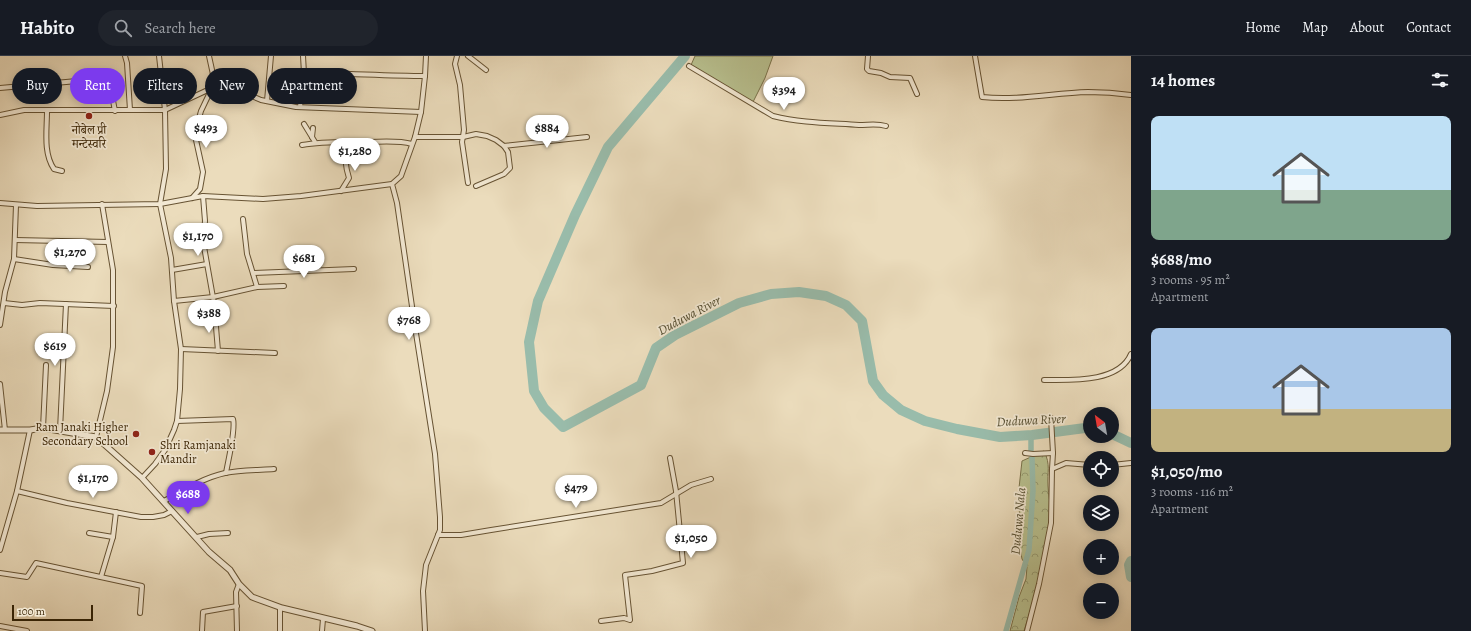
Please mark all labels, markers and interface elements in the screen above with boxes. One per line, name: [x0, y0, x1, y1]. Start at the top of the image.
search box: [98, 10, 378, 46]
text: Habito: [20, 15, 74, 41]
icon: search: [112, 17, 134, 39]
text: Search here: [144, 18, 216, 38]
text: Home: [1245, 18, 1280, 37]
text: Map: [1302, 18, 1328, 37]
text: About: [1350, 18, 1384, 37]
text: Contact: [1406, 18, 1451, 37]
chip: Buy: [12, 68, 62, 104]
chip: Rent: [70, 68, 125, 104]
chip: Filters: [133, 68, 197, 104]
chip: New: [205, 68, 259, 104]
chip: Apartment: [267, 68, 357, 104]
text: 14 homes: [1151, 69, 1215, 92]
icon: filters: [1429, 69, 1451, 91]
pin: $394: [760, 77, 808, 111]
text: $394: [772, 81, 796, 98]
marker: नोबेल प्री मन्टेस्वरि: [84, 111, 94, 121]
pin: $493: [182, 115, 230, 149]
pin: $884: [523, 115, 571, 149]
text: $493: [194, 119, 218, 136]
text: $884: [535, 119, 559, 136]
place label: नोबेल प्री मन्टेस्वरि: [71, 122, 107, 152]
pin: $1,280: [322, 138, 388, 172]
text: $1,280: [338, 142, 372, 159]
icon: home: [1265, 142, 1337, 214]
pin: $1,170: [165, 223, 231, 257]
text: $1,170: [183, 227, 213, 244]
pin: $1,270: [37, 239, 103, 273]
text: $1,270: [54, 243, 86, 260]
pin: $681: [280, 245, 328, 279]
text: $688/mo: [1151, 248, 1212, 271]
text: $681: [292, 249, 316, 266]
text: 3 rooms · 95 m²: [1151, 271, 1230, 288]
text: Apartment: [1151, 288, 1209, 305]
water label: Duduwa River: [655, 291, 724, 339]
pin: $388: [185, 300, 233, 334]
text: $388: [197, 304, 221, 321]
pin: $768: [385, 307, 433, 341]
text: $768: [397, 311, 421, 328]
pin: $619: [31, 333, 79, 367]
text: $619: [44, 337, 66, 354]
icon: home: [1265, 354, 1337, 426]
north arrow: [1083, 407, 1119, 443]
map controls: [1083, 407, 1119, 619]
water label: Duduwa River: [996, 410, 1066, 430]
place label: Ram Janaki Higher Secondary School: [35, 419, 128, 449]
marker: Ram Janaki Higher Secondary School: [131, 429, 141, 439]
place label: Shri Ramjanaki Mandir: [160, 437, 236, 467]
marker: Shri Ramjanaki Mandir: [147, 447, 157, 457]
button: locate: [1083, 451, 1119, 487]
text: $1,050/mo: [1151, 460, 1223, 483]
pin: $1,170: [60, 465, 126, 499]
text: $1,170: [78, 469, 108, 486]
pin: $479: [552, 475, 600, 509]
text: $479: [564, 479, 588, 496]
pin: $688: [164, 481, 212, 515]
text: 3 rooms · 116 m²: [1151, 483, 1233, 500]
text: $688: [176, 485, 200, 502]
water label: Duduwa Nala: [1007, 487, 1029, 555]
button: layers: [1083, 495, 1119, 531]
text: Apartment: [1151, 500, 1209, 517]
pin: $1,050: [658, 525, 724, 559]
text: $1,050: [675, 529, 707, 546]
button: +: [1083, 539, 1119, 575]
button: −: [1083, 583, 1119, 619]
scale bar: [12, 603, 93, 622]
text: 100 m: [18, 604, 45, 619]

